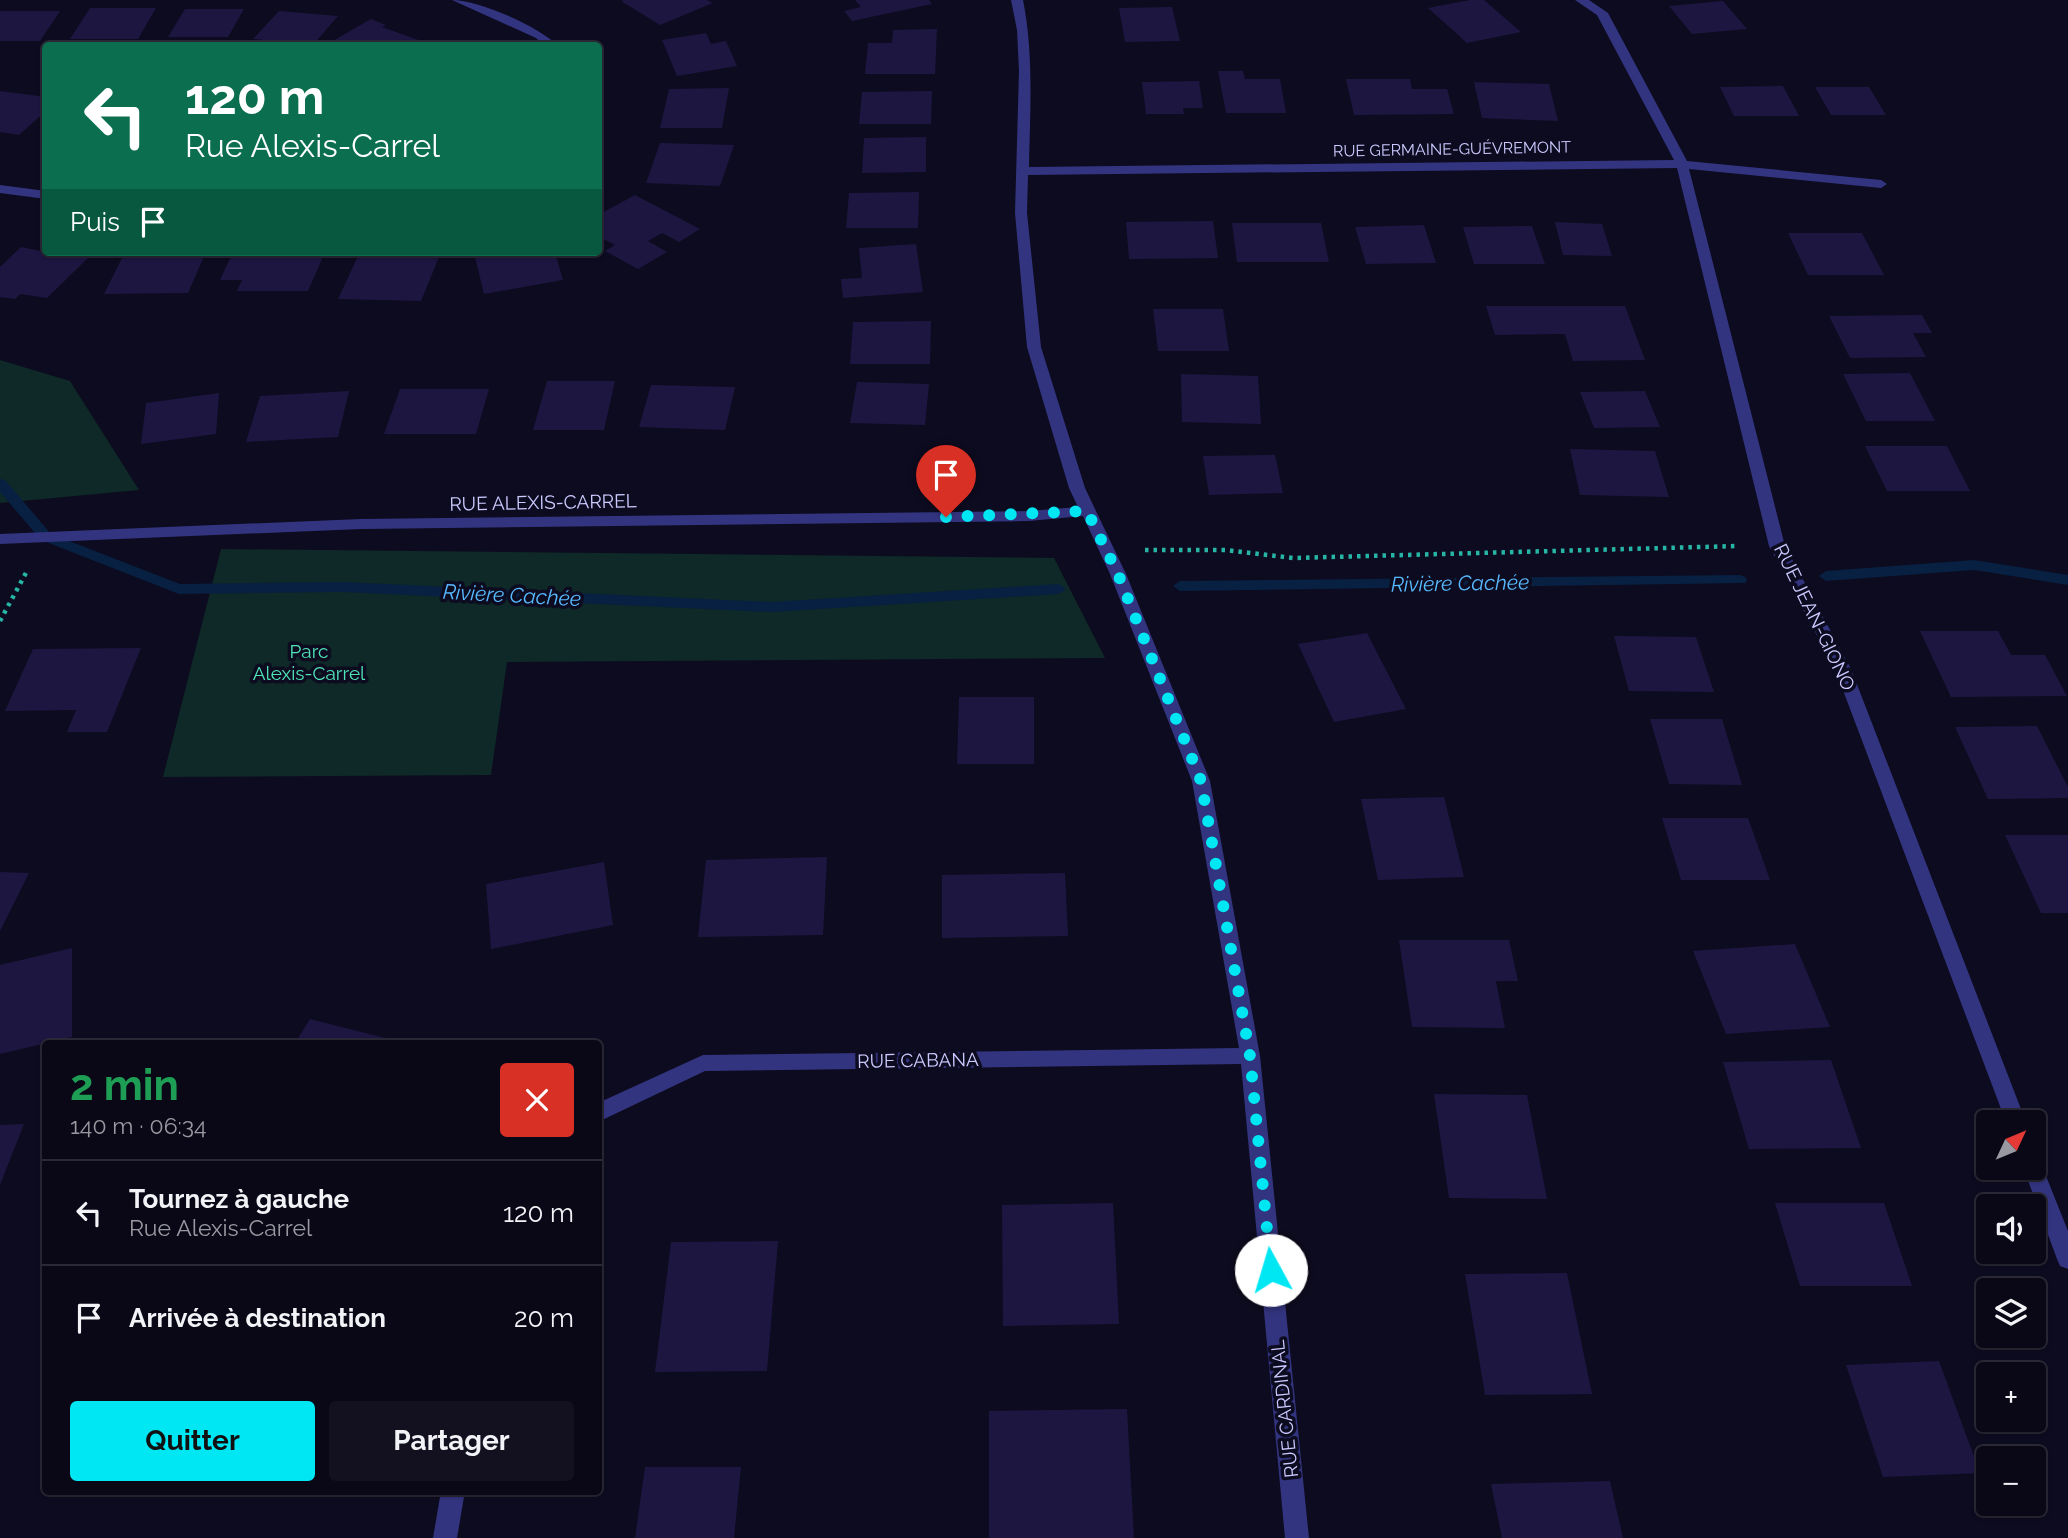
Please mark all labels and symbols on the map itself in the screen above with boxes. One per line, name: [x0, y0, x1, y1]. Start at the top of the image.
street label: RUE GERMAINE-GUÉVREMONT: [1333, 136, 1571, 161]
pin: [916, 445, 976, 517]
street label: RUE ALEXIS-CARREL: [449, 489, 637, 515]
street label: RUE JEAN-GIONO: [1770, 540, 1860, 694]
water label: Rivière Cachée: [1391, 569, 1529, 597]
water label: Rivière Cachée: [442, 579, 582, 611]
park label: Parc Alexis-Carrel: [253, 640, 366, 684]
street label: RUE CABANA: [857, 1048, 979, 1072]
north arrow: [1976, 1110, 2046, 1180]
position arrow: [1234, 1233, 1308, 1307]
street label: RUE CARDINAL: [1266, 1339, 1302, 1479]

